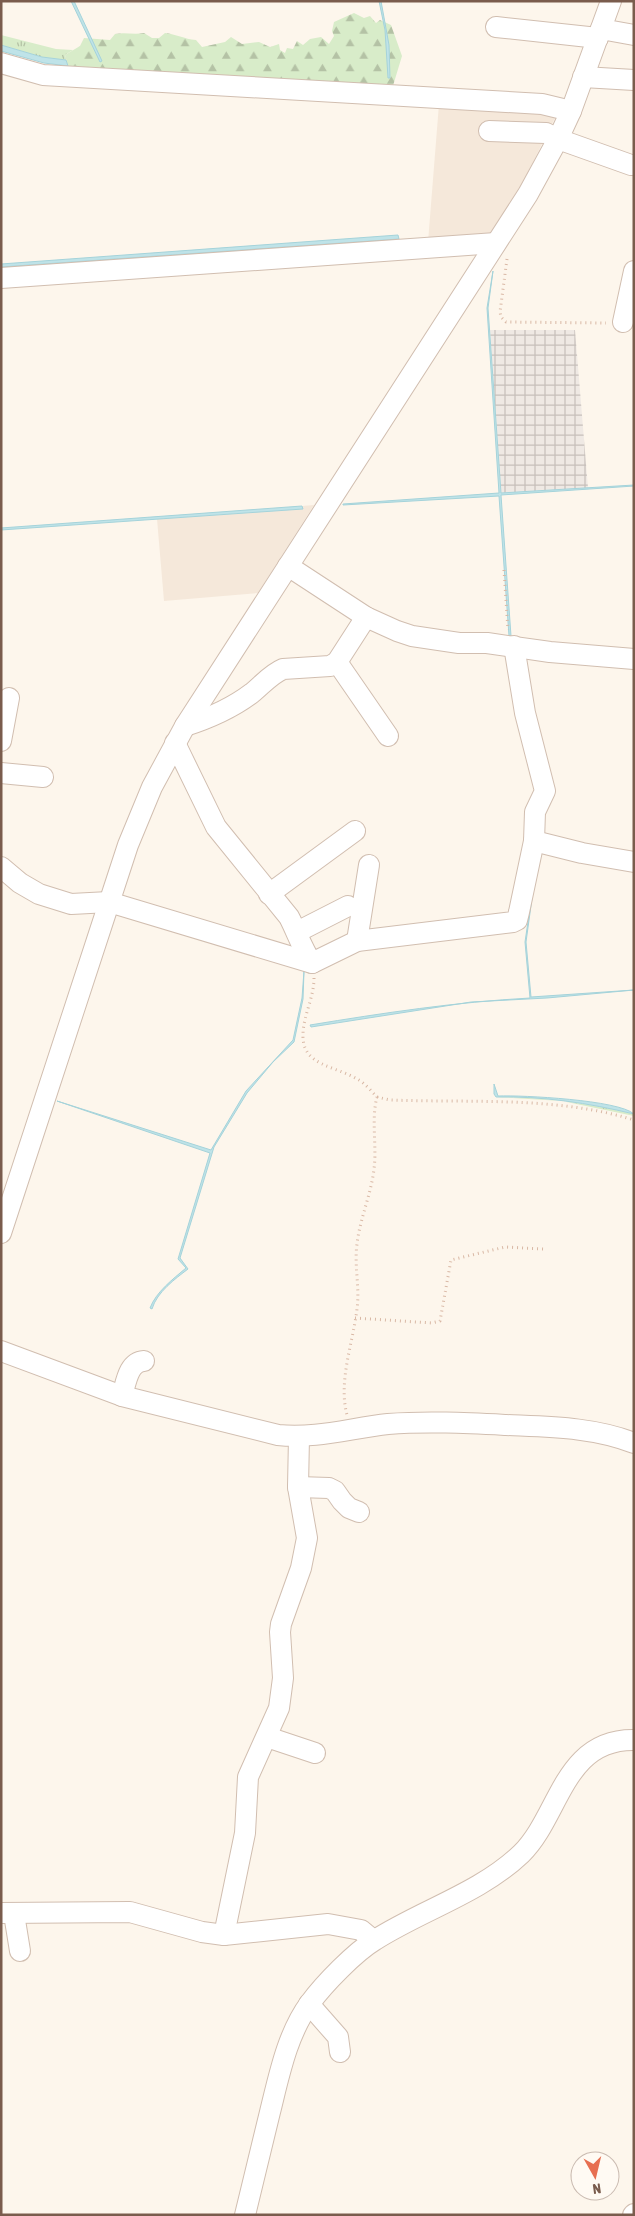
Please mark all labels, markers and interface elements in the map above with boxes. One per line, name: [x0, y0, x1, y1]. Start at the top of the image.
north arrow: [570, 2151, 620, 2201]
text: N: [592, 2180, 602, 2197]

